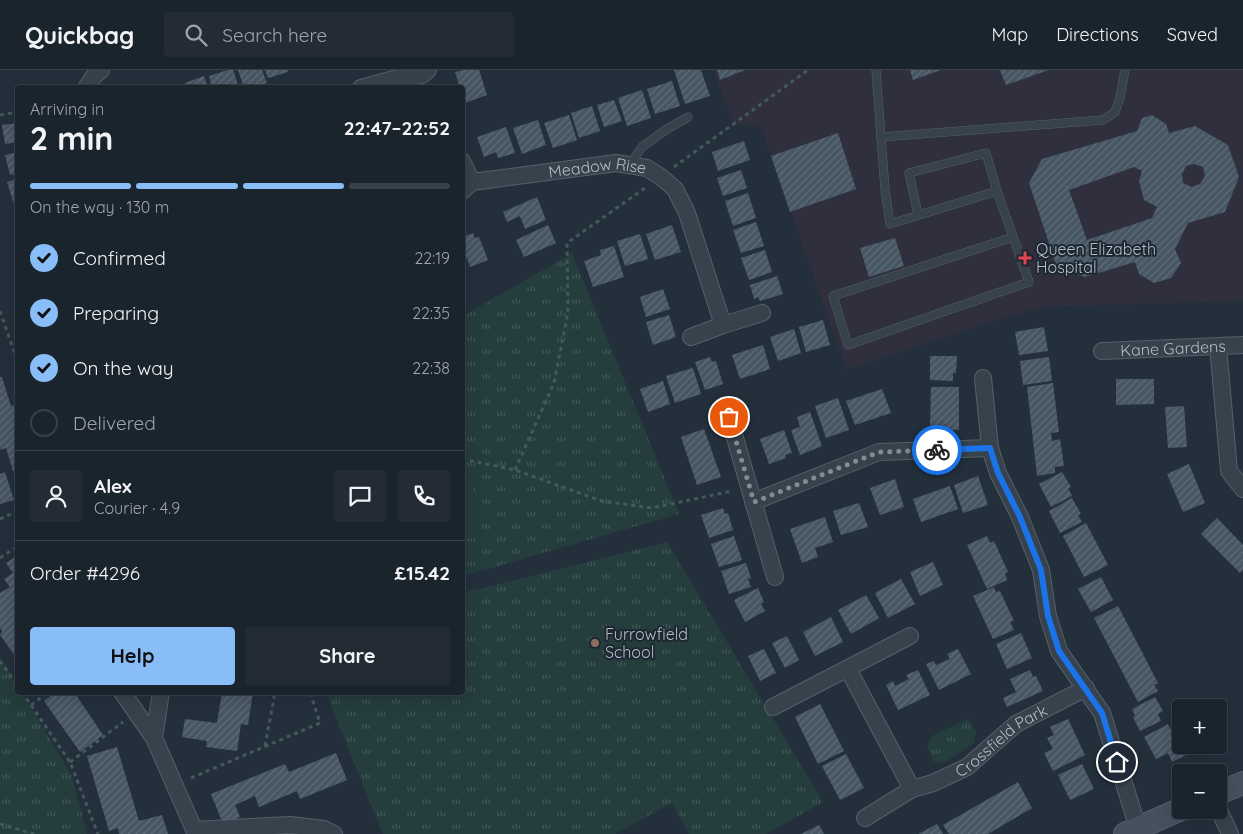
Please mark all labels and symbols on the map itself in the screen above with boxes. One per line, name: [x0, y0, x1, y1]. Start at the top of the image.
street label: Meadow Rise: [547, 153, 648, 182]
place label: Queen Elizabeth Hospital: [1036, 239, 1156, 277]
marker: Queen Elizabeth Hospital: [1018, 251, 1032, 265]
street label: Kane Gardens: [1120, 336, 1226, 360]
pin: [708, 396, 750, 438]
courier: [912, 425, 962, 475]
place label: Furrowfield School: [605, 624, 688, 662]
marker: Furrowfield School: [589, 637, 601, 649]
street label: Crossfield Park: [952, 700, 1050, 781]
pin: [1096, 741, 1138, 783]

